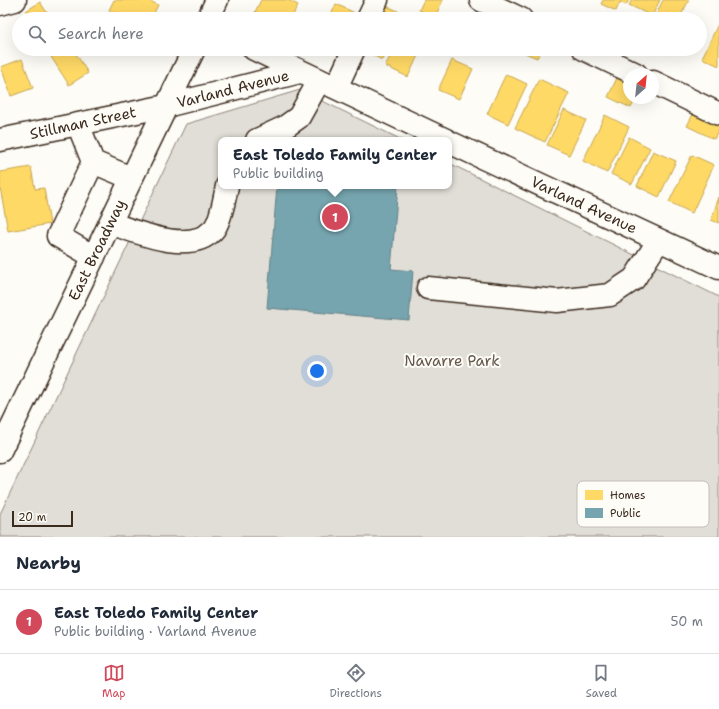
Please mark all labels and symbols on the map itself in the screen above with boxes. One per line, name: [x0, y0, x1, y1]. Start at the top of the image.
street label: Varland Avenue: [175, 65, 291, 113]
north arrow: [623, 68, 659, 104]
street label: Stillman Street: [28, 102, 138, 144]
street label: Varland Avenue: [528, 172, 640, 238]
street label: East Broadway: [64, 196, 130, 304]
pin: 1: [322, 202, 348, 232]
park label: Navarre Park: [404, 351, 500, 371]
your location: [307, 361, 327, 381]
legend: [577, 481, 709, 527]
text: Homes: [610, 488, 646, 503]
text: Public: [610, 506, 641, 521]
scale bar: [12, 509, 73, 528]

